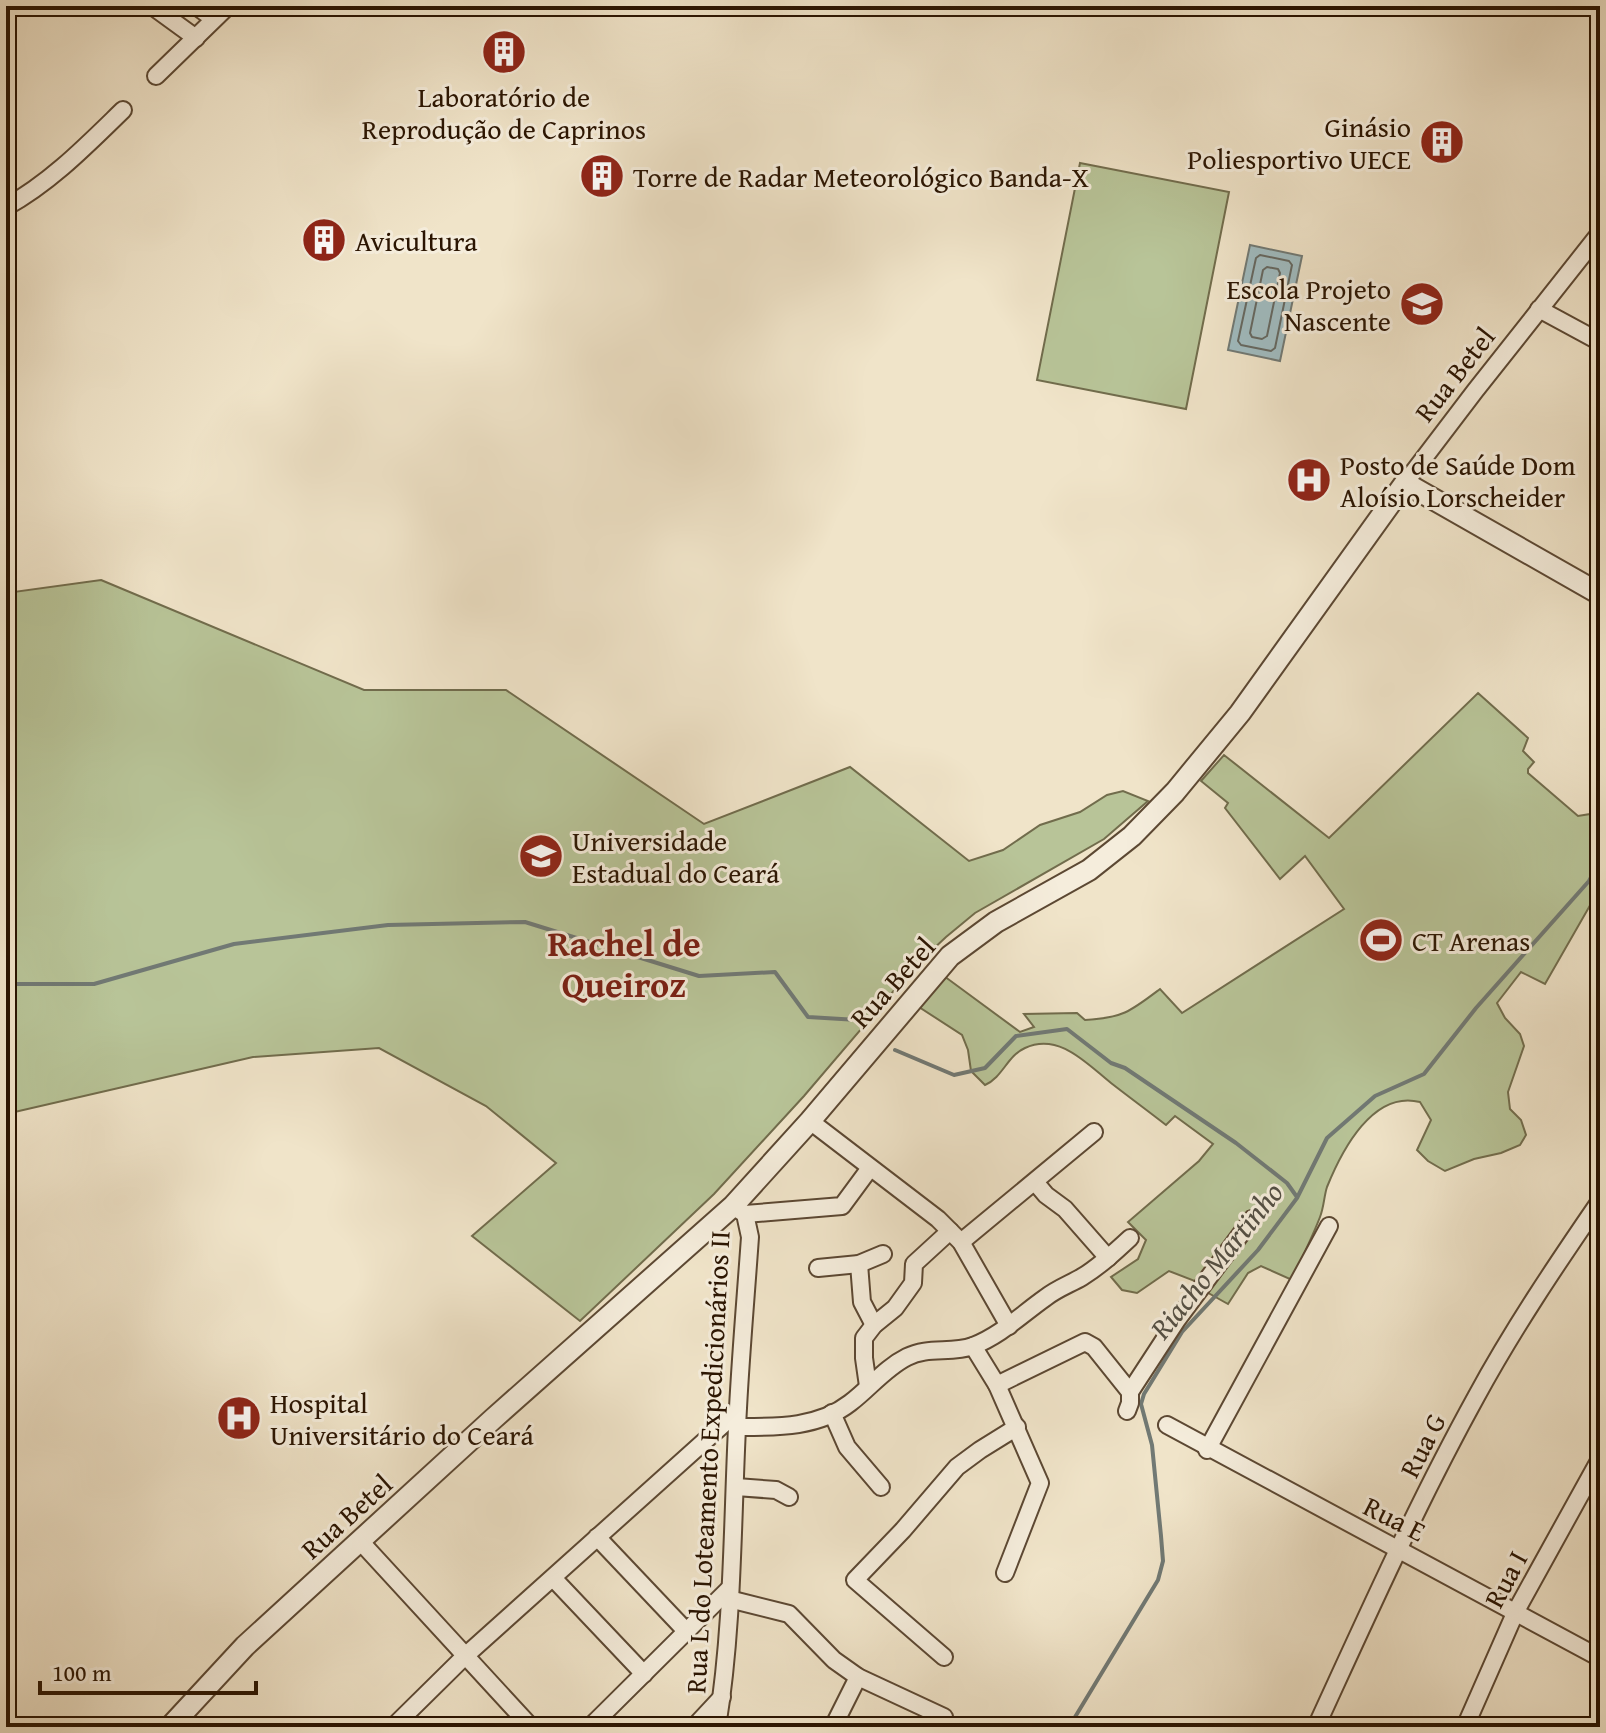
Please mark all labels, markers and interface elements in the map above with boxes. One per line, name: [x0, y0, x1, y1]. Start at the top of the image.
building icon: Laboratório de Reprodução de Caprinos: [480, 28, 528, 76]
place label: Laboratório de Reprodução de Caprinos: [362, 76, 646, 149]
place label: Ginásio Poliesportivo UECE: [1187, 106, 1411, 179]
building icon: Ginásio Poliesportivo UECE: [1418, 118, 1466, 166]
building icon: Torre de Radar Meteorológico Banda-X: [578, 152, 626, 200]
place label: Torre de Radar Meteorológico Banda-X: [633, 156, 1089, 197]
building icon: Avicultura: [300, 216, 348, 264]
place label: Avicultura: [355, 220, 478, 261]
place label: Escola Projeto Nascente: [1226, 268, 1391, 341]
school or university icon: Escola Projeto Nascente: [1398, 280, 1446, 328]
street label: Rua Betel: [1404, 318, 1504, 430]
place label: Posto de Saúde Dom Aloísio Lorscheider: [1340, 444, 1576, 517]
hospital icon: Posto de Saúde Dom Aloísio Lorscheider: [1285, 456, 1333, 504]
place label: Universidade Estadual do Ceará: [572, 820, 780, 893]
school or university icon: Universidade Estadual do Ceará: [517, 832, 565, 880]
district label: Rachel de Queiroz: [547, 916, 701, 1010]
sports icon: CT Arenas: [1357, 916, 1405, 964]
place label: CT Arenas: [1412, 920, 1530, 961]
street label: Rua Betel: [840, 927, 944, 1037]
water label: Riacho Martinho: [1138, 1172, 1293, 1349]
street label: Rua L do Loteamento Expedicionários II: [674, 1230, 740, 1694]
place label: Hospital Universitário do Ceará: [270, 1382, 534, 1455]
hospital icon: Hospital Universitário do Ceará: [215, 1394, 263, 1442]
street label: Rua G: [1388, 1406, 1456, 1484]
street label: Rua Betel: [291, 1464, 401, 1568]
street label: Rua E: [1357, 1485, 1433, 1551]
street label: Rua I: [1473, 1543, 1537, 1615]
scale bar: [40, 1645, 256, 1695]
text: 100 m: [52, 1655, 112, 1690]

